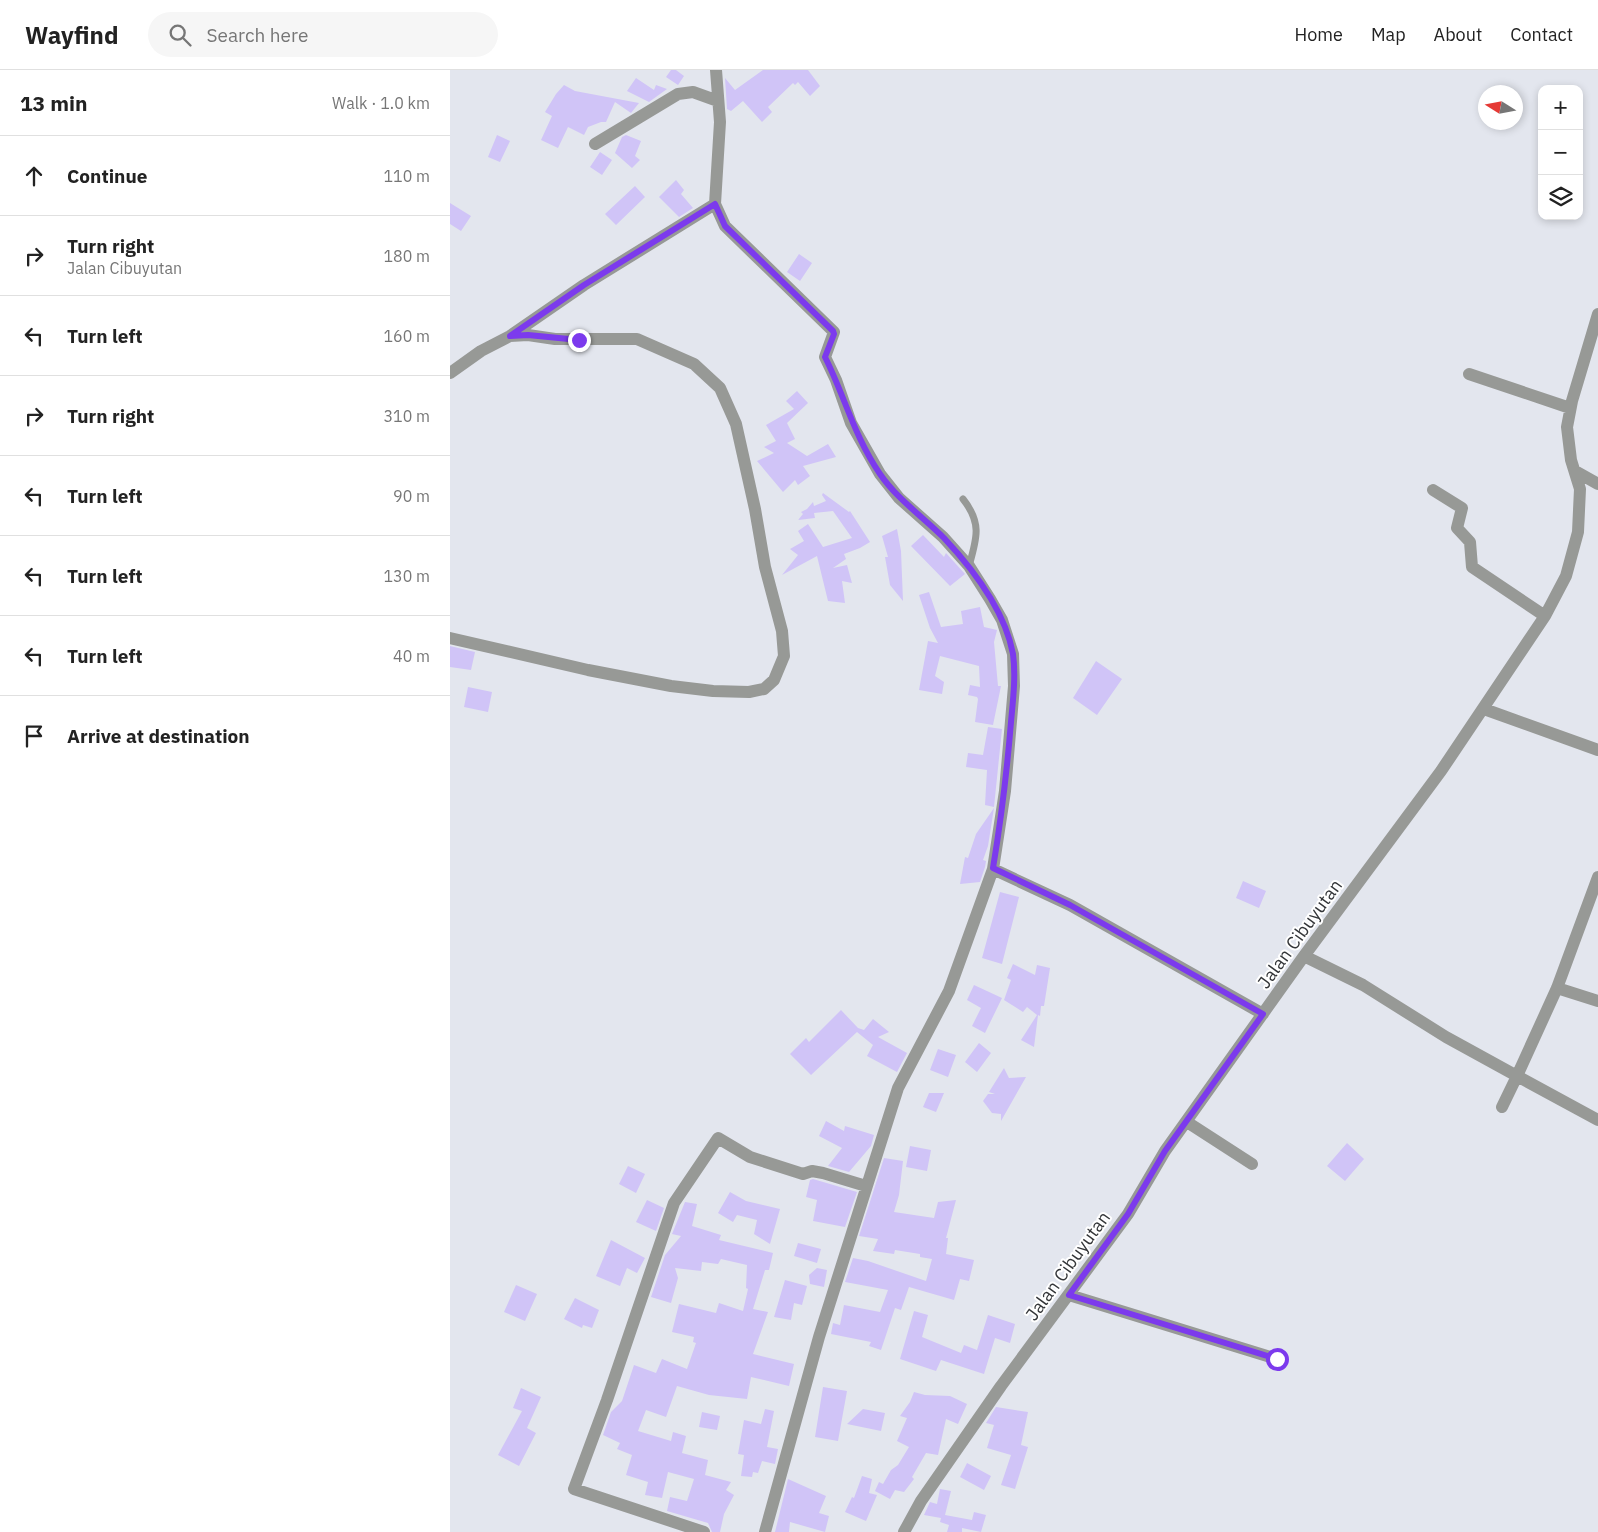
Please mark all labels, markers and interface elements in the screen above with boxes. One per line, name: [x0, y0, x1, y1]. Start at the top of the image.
search box: [148, 12, 498, 57]
text: Wayfind: [25, 19, 118, 51]
icon: search: [166, 21, 194, 49]
text: Search here: [206, 23, 308, 47]
text: Home: [1295, 23, 1343, 46]
text: Map: [1371, 23, 1406, 46]
text: About: [1434, 23, 1482, 46]
text: Contact: [1510, 23, 1573, 46]
north arrow: [1478, 85, 1523, 130]
map controls: [1538, 85, 1583, 220]
button: +: [1538, 85, 1583, 130]
text: 13 min: [20, 89, 87, 117]
text: Walk · 1.0 km: [332, 93, 430, 113]
button: −: [1538, 130, 1583, 175]
icon: ahead: [20, 162, 48, 190]
text: Continue: [67, 164, 147, 188]
text: 110 m: [383, 166, 430, 186]
button: layers: [1538, 175, 1583, 220]
text: Turn right: [67, 234, 154, 258]
icon: right: [20, 242, 48, 270]
text: 180 m: [383, 246, 430, 266]
text: Jalan Cibuyutan: [67, 258, 182, 278]
icon: left: [20, 322, 48, 350]
text: Turn left: [67, 324, 143, 348]
text: 160 m: [383, 326, 430, 346]
route end: [568, 329, 591, 352]
icon: right: [20, 402, 48, 430]
text: Turn right: [67, 404, 154, 428]
text: 310 m: [383, 406, 430, 426]
icon: left: [20, 482, 48, 510]
text: Turn left: [67, 484, 143, 508]
text: 90 m: [393, 486, 430, 506]
icon: left: [20, 562, 48, 590]
text: Turn left: [67, 564, 143, 588]
text: 130 m: [383, 566, 430, 586]
icon: left: [20, 642, 48, 670]
text: Turn left: [67, 644, 143, 668]
text: 40 m: [393, 646, 430, 666]
icon: arrive: [20, 722, 48, 750]
text: Arrive at destination: [67, 724, 250, 748]
street label: Jalan Cibuyutan: [1252, 875, 1347, 993]
street label: Jalan Cibuyutan: [1020, 1207, 1115, 1325]
route start: [1266, 1348, 1289, 1371]

